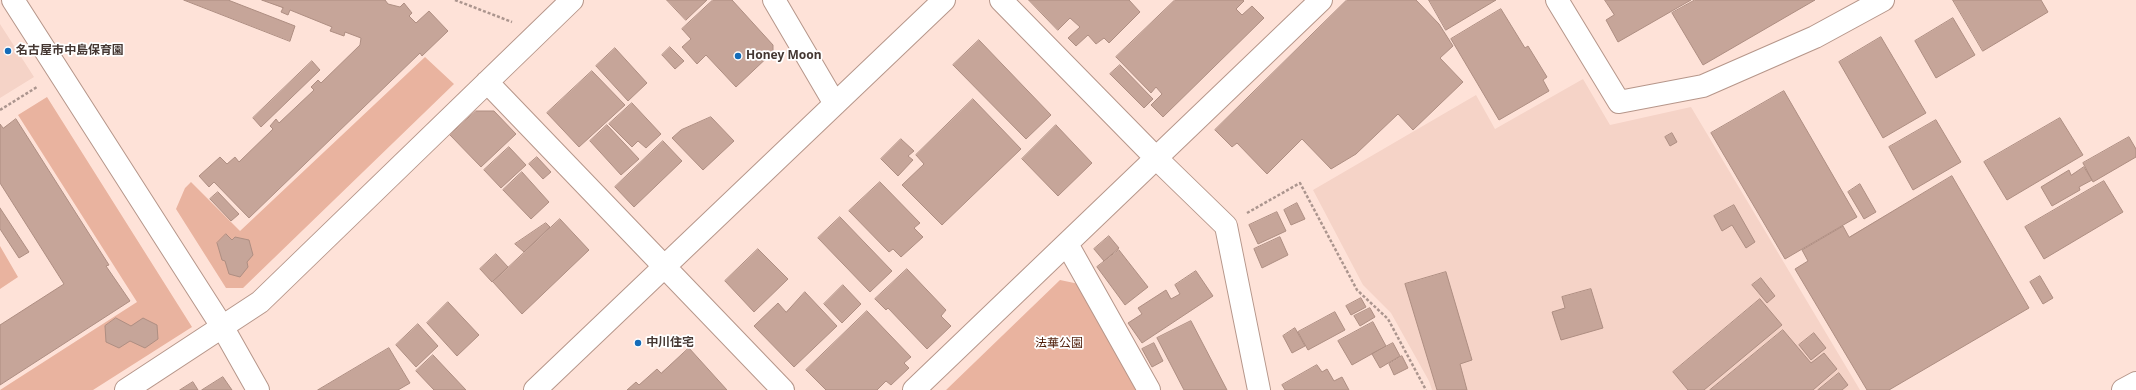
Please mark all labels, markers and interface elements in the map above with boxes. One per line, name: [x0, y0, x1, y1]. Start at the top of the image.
place label: 名古屋市中島保育園: [16, 44, 124, 58]
marker: 名古屋市中島保育園: [3, 46, 13, 56]
place label: Honey Moon: [746, 49, 821, 63]
marker: Honey Moon: [733, 51, 743, 61]
place label: 中川住宅: [646, 336, 694, 350]
park label: 法華公園: [1035, 337, 1083, 351]
marker: 中川住宅: [633, 338, 643, 348]

